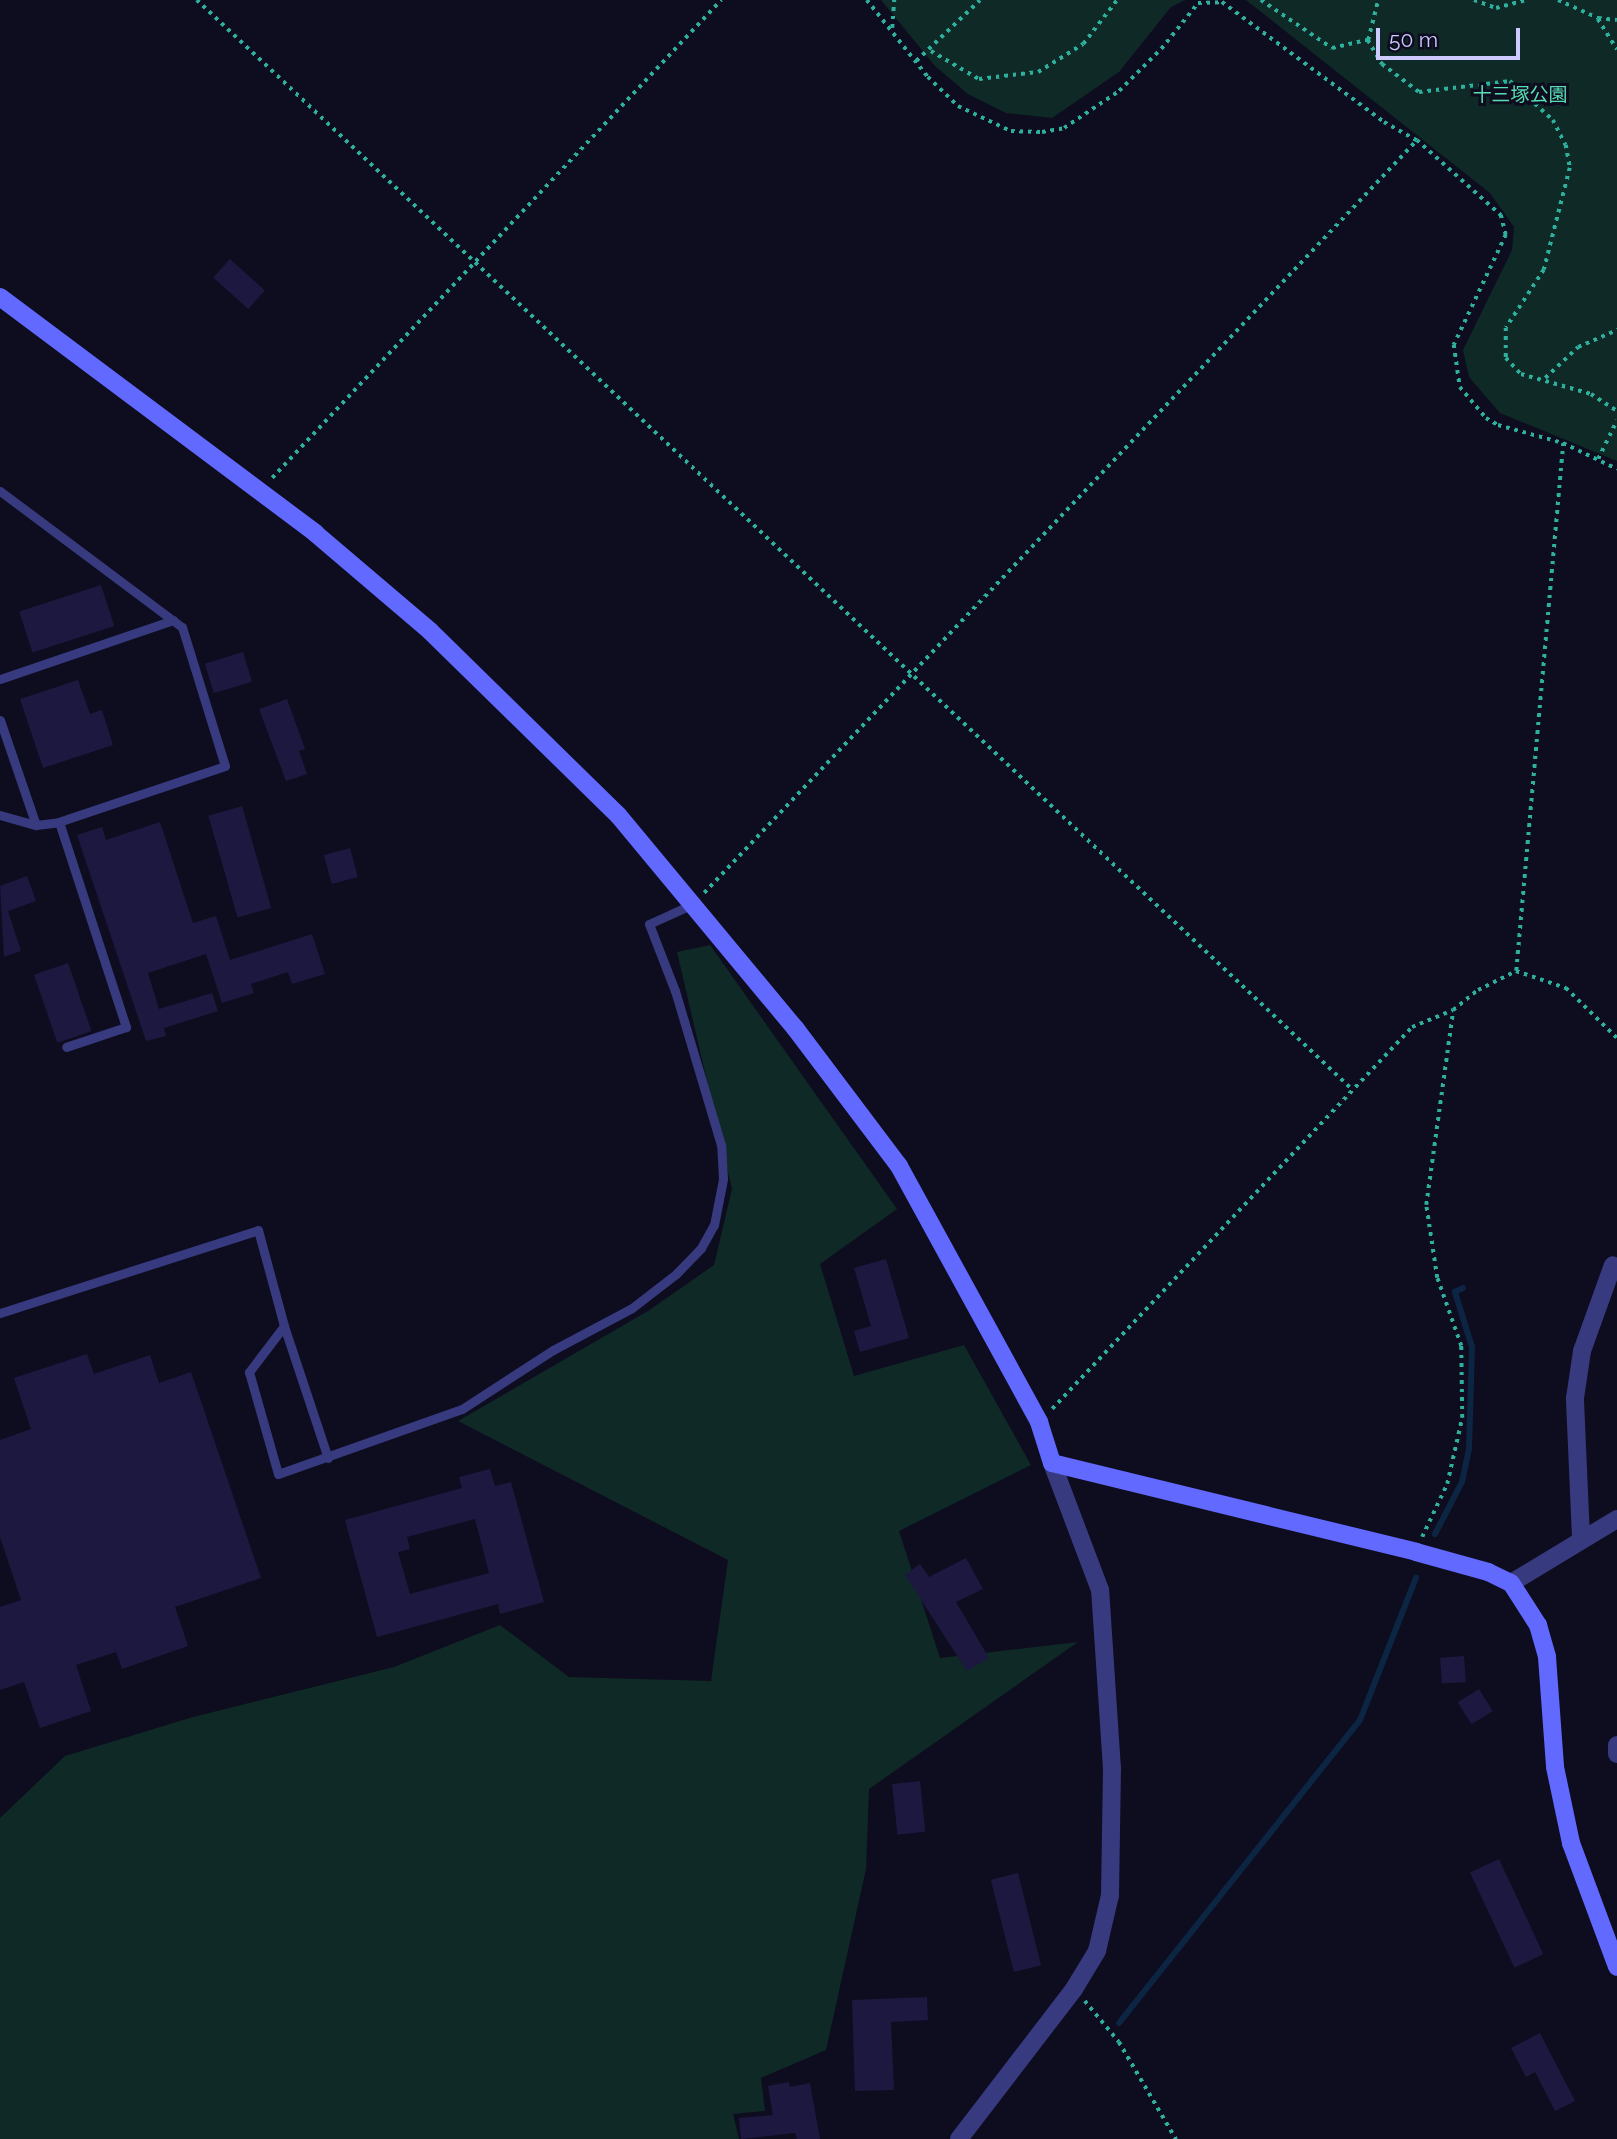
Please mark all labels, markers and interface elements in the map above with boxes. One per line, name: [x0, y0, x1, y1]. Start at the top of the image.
scale bar: [1379, 14, 1522, 58]
text: 50 m: [1389, 27, 1438, 52]
park label: 十三塚公園: [1473, 84, 1567, 106]

